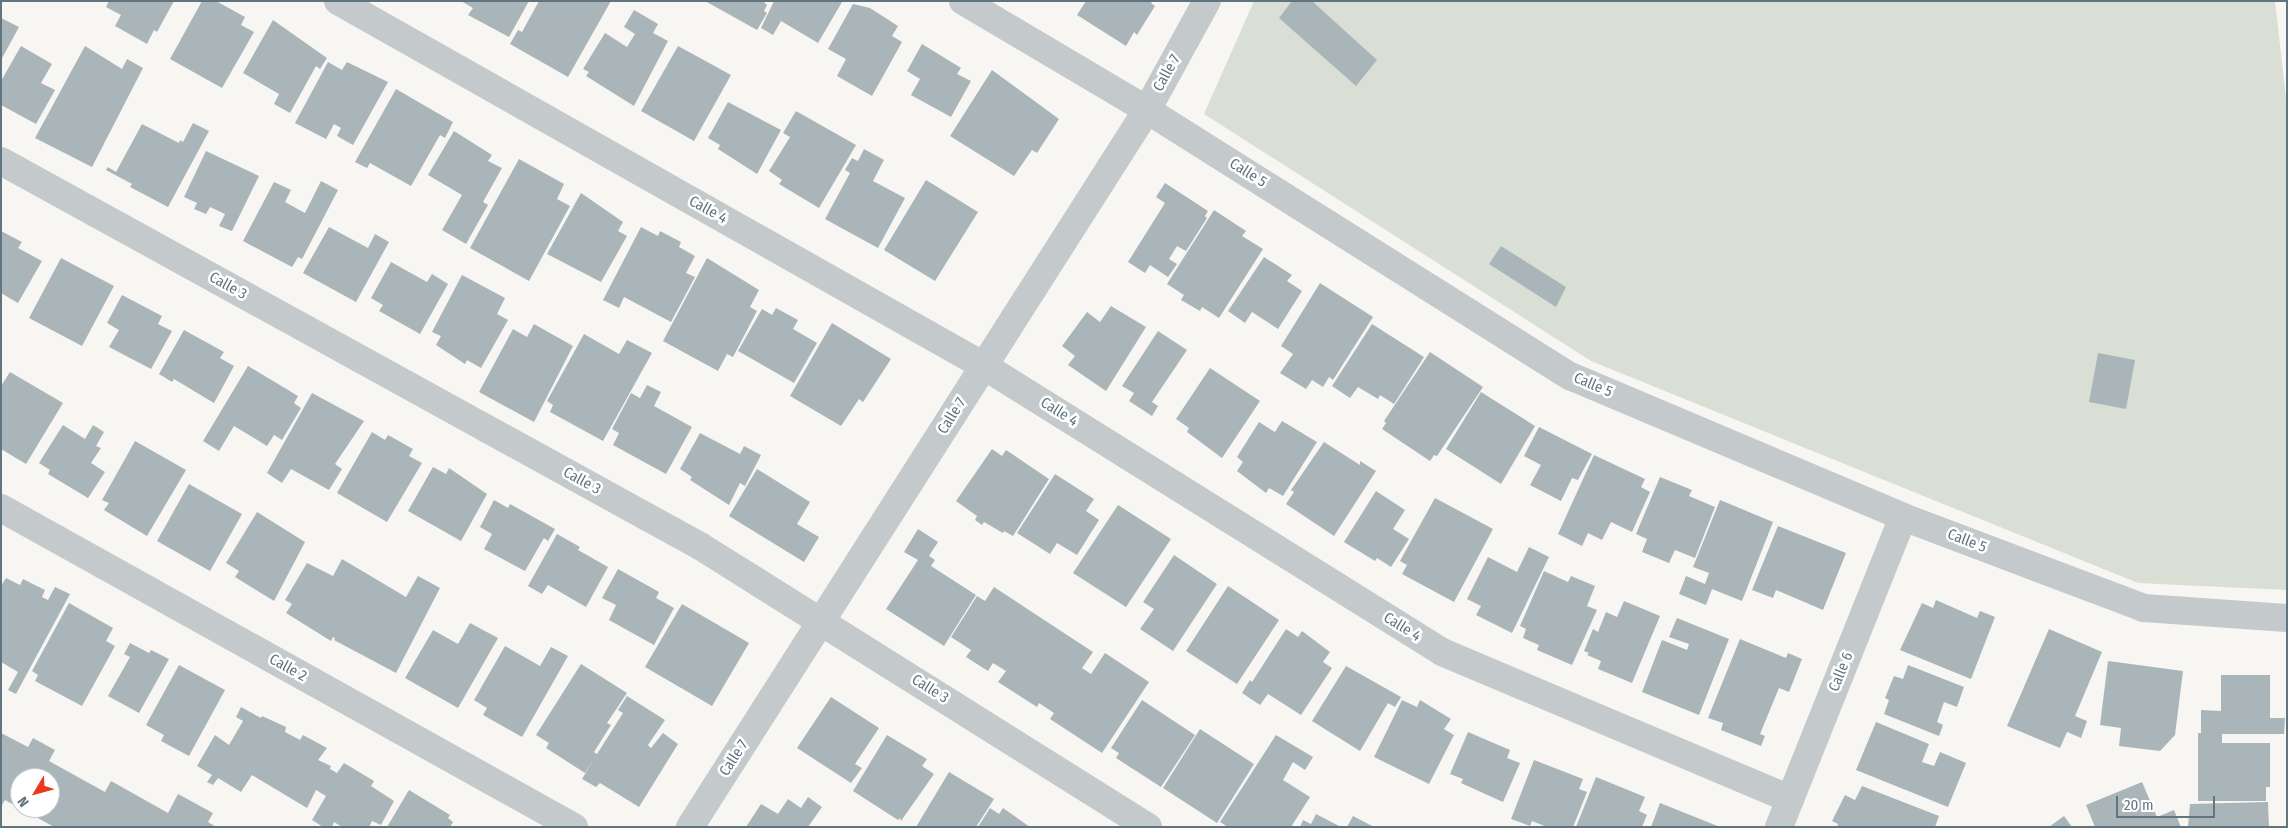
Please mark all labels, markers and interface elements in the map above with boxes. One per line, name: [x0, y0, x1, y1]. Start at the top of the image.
street label: Calle 7: [1150, 51, 1184, 95]
street label: Calle 5: [1226, 155, 1270, 191]
street label: Calle 4: [686, 192, 730, 228]
street label: Calle 3: [206, 268, 250, 304]
street label: Calle 5: [1571, 369, 1615, 401]
street label: Calle 7: [934, 394, 970, 438]
street label: Calle 4: [1037, 394, 1081, 430]
street label: Calle 3: [560, 463, 604, 499]
street label: Calle 5: [1945, 525, 1989, 557]
street label: Calle 4: [1380, 609, 1424, 645]
street label: Calle 2: [266, 650, 310, 686]
street label: Calle 6: [1825, 650, 1857, 694]
street label: Calle 3: [908, 671, 952, 707]
street label: Calle 7: [716, 737, 752, 779]
north arrow: [10, 768, 60, 818]
scale bar: [2118, 786, 2217, 818]
text: N: [14, 793, 33, 810]
text: 20 m: [2124, 796, 2154, 814]

